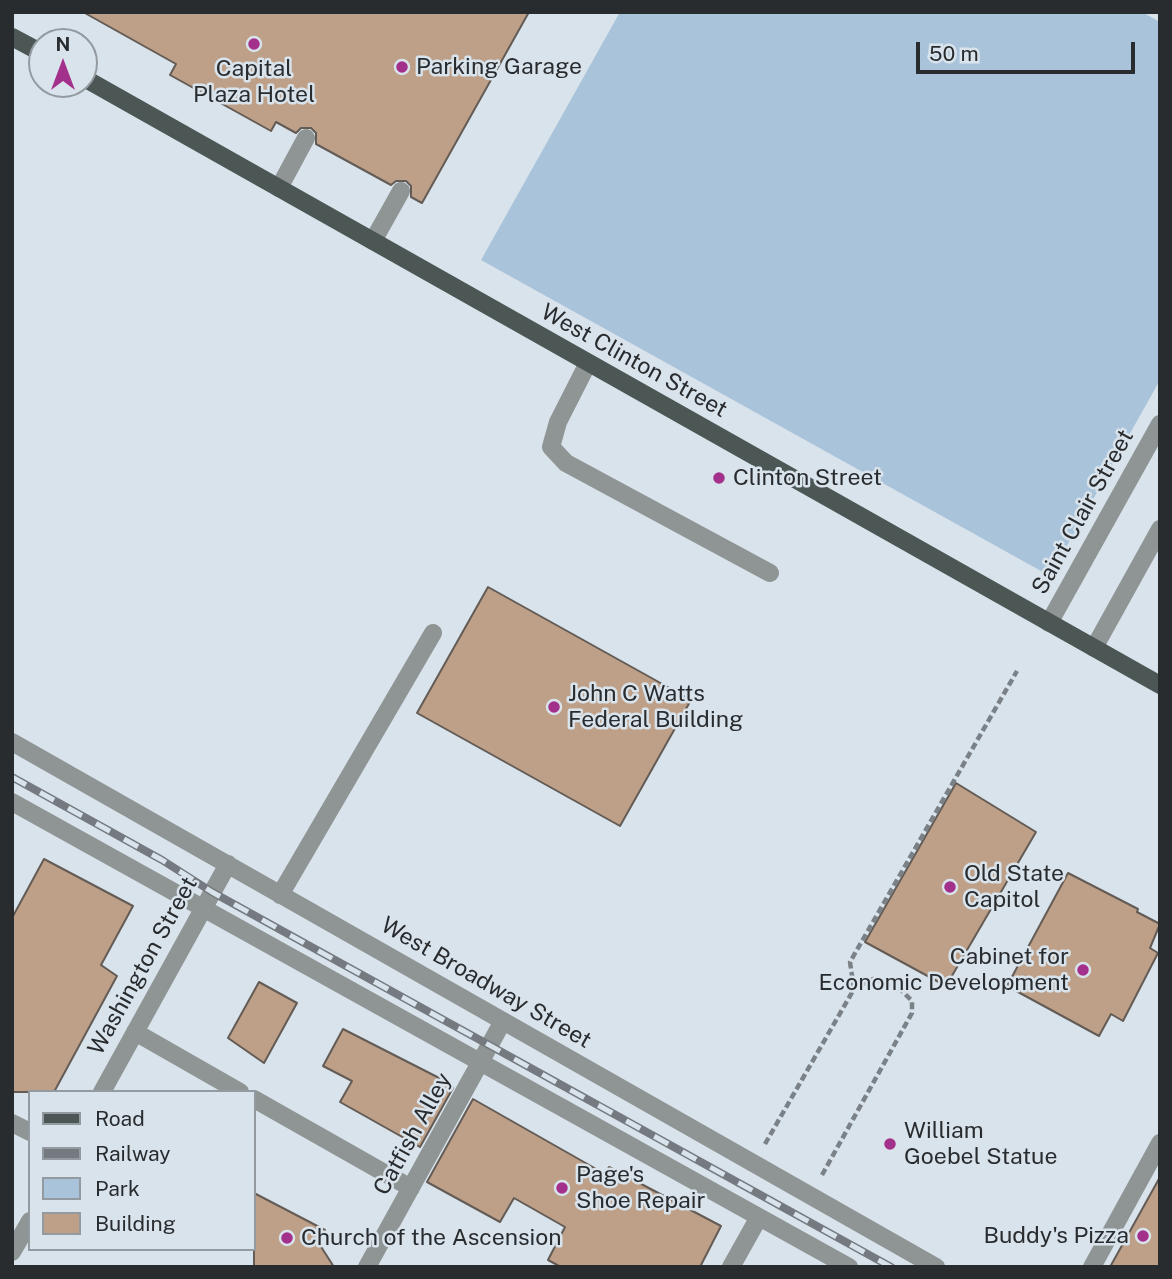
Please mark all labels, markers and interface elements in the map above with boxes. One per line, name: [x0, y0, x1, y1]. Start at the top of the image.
north arrow: [28, 28, 98, 98]
scale bar: [920, 28, 1139, 72]
text: N: [56, 33, 70, 55]
marker: Capital Plaza Hotel: [246, 36, 262, 52]
text: 50 m: [929, 41, 979, 66]
place label: Parking Garage: [416, 53, 582, 81]
place label: Capital Plaza Hotel: [193, 55, 315, 109]
marker: Parking Garage: [394, 59, 410, 75]
street label: West Clinton Street: [536, 298, 732, 424]
street label: Saint Clair Street: [1026, 425, 1140, 599]
place label: Clinton Street: [733, 464, 882, 492]
marker: Clinton Street: [711, 470, 727, 486]
place label: John C Watts Federal Building: [568, 680, 743, 734]
marker: John C Watts Federal Building: [546, 699, 562, 715]
place label: Old State Capitol: [964, 860, 1064, 914]
street label: Washington Street: [83, 872, 203, 1060]
marker: Old State Capitol: [942, 879, 958, 895]
street label: West Broadway Street: [376, 911, 596, 1055]
place label: Cabinet for Economic Development: [819, 943, 1069, 997]
marker: Cabinet for Economic Development: [1075, 962, 1091, 978]
street label: Catfish Alley: [368, 1068, 458, 1200]
legend: [28, 1090, 256, 1251]
text: Road: [95, 1106, 145, 1131]
place label: William Goebel Statue: [904, 1117, 1057, 1171]
marker: William Goebel Statue: [882, 1136, 898, 1152]
text: Railway: [95, 1141, 171, 1166]
place label: Page's Shoe Repair: [576, 1161, 706, 1215]
text: Park: [95, 1176, 140, 1201]
marker: Page's Shoe Repair: [554, 1180, 570, 1196]
text: Building: [95, 1211, 176, 1236]
place label: Buddy's Pizza: [984, 1222, 1129, 1250]
place label: Church of the Ascension: [301, 1224, 562, 1252]
marker: Buddy's Pizza: [1135, 1228, 1151, 1244]
marker: Church of the Ascension: [279, 1230, 295, 1246]

